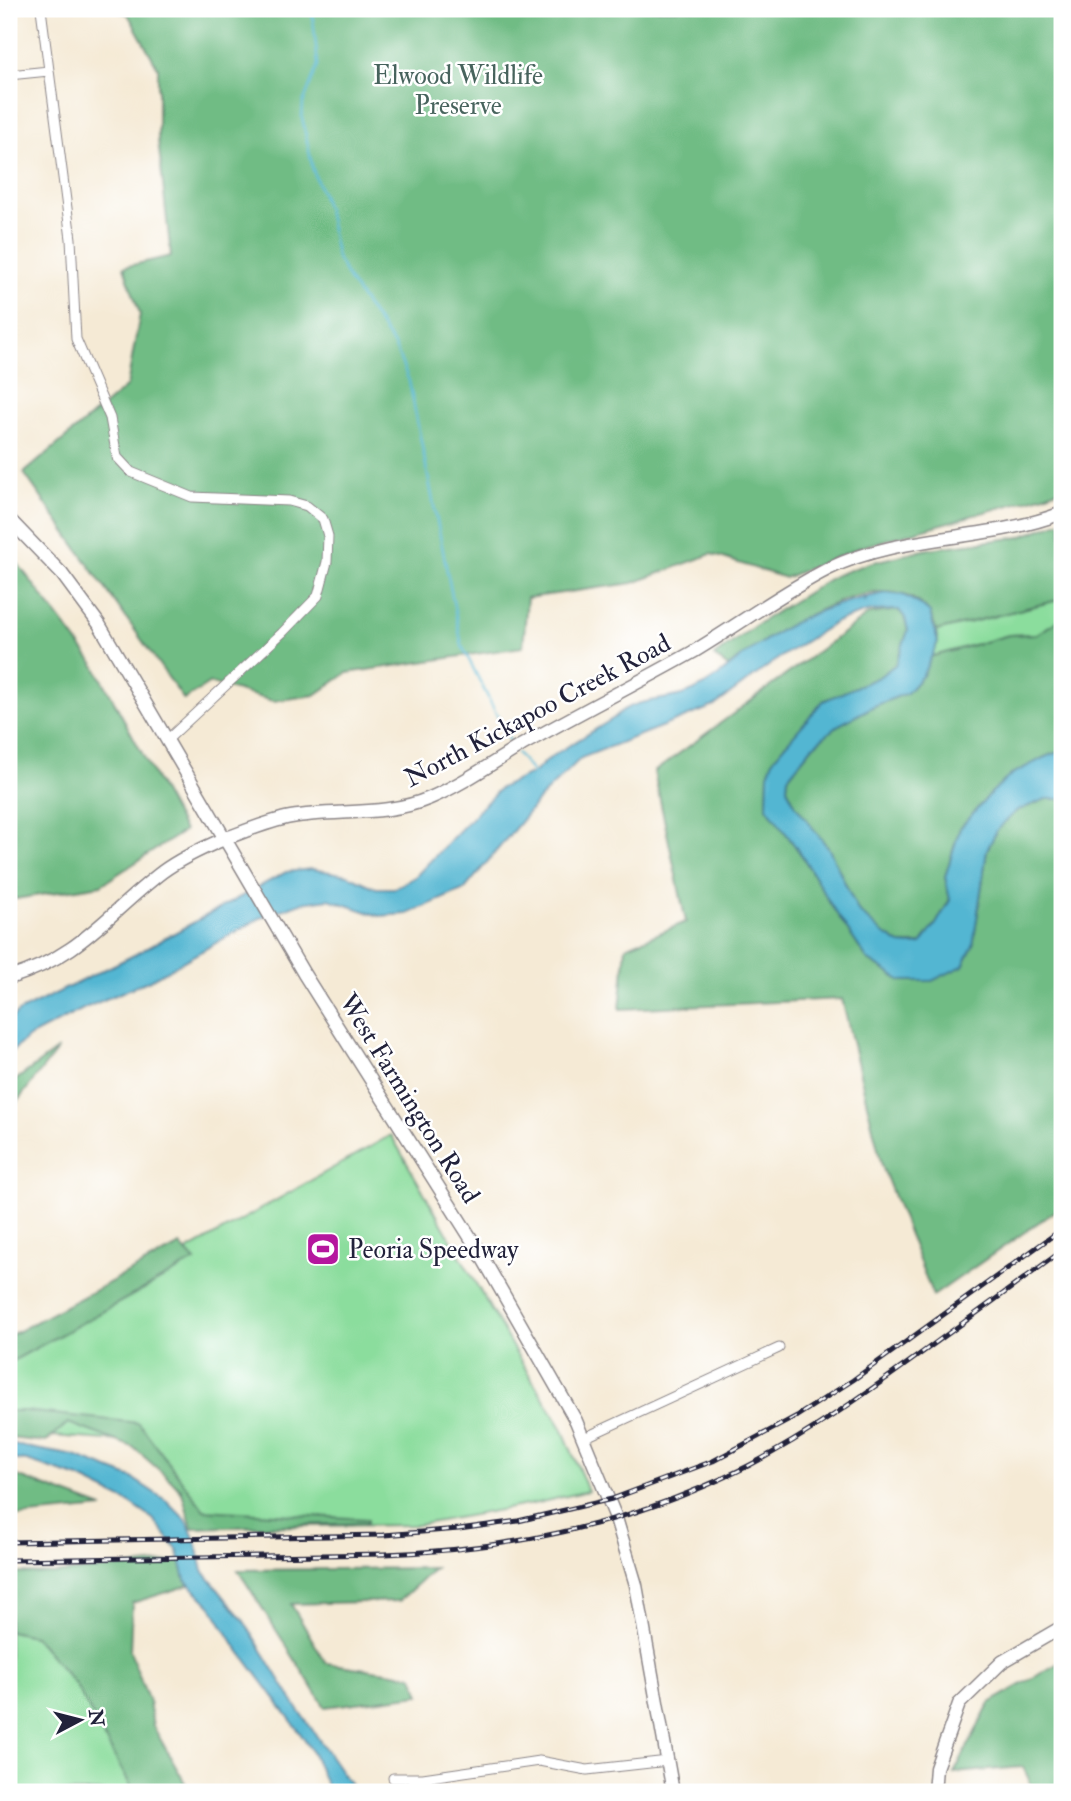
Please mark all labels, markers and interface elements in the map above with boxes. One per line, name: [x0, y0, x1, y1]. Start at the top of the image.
park label: Elwood Wildlife Preserve: [373, 60, 543, 122]
street label: North Kickapoo Creek Road: [399, 627, 677, 796]
street label: West Farmington Road: [331, 987, 487, 1209]
sports icon: Peoria Speedway: [304, 1230, 342, 1268]
place label: Peoria Speedway: [348, 1234, 519, 1267]
north arrow: [46, 1686, 116, 1756]
text: N: [83, 1707, 109, 1729]

